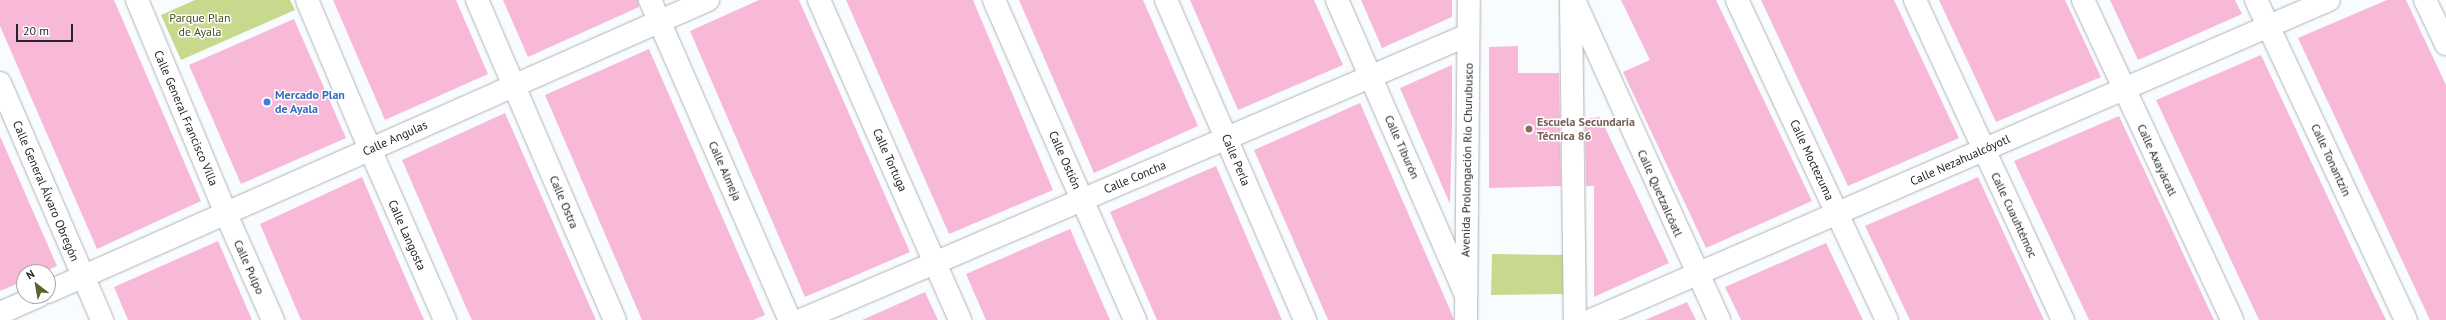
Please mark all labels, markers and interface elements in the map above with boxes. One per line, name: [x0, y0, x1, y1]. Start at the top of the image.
park label: Parque Plan de Ayala: [169, 11, 231, 39]
scale bar: [18, 16, 75, 42]
text: 20 m: [23, 23, 49, 38]
street label: Calle General Francisco Villa: [151, 48, 221, 188]
street label: Avenida Prolongación Río Churubusco: [1458, 63, 1476, 257]
place label: Mercado Plan de Ayala: [275, 88, 345, 116]
marker: Mercado Plan de Ayala: [262, 97, 272, 107]
street label: Calle Tiburón: [1381, 113, 1423, 181]
place label: Escuela Secundaria Técnica 86: [1537, 115, 1635, 143]
street label: Calle Angulas: [360, 117, 430, 159]
street label: Calle Moctezuma: [1787, 117, 1837, 203]
street label: Calle General Álvaro Obregón: [10, 118, 82, 264]
street label: Calle Tonantzín: [2308, 121, 2354, 199]
street label: Calle Axayácatl: [2134, 122, 2180, 198]
marker: Escuela Secundaria Técnica 86: [1524, 124, 1534, 134]
street label: Calle Tortuga: [870, 126, 910, 194]
street label: Calle Ostión: [1046, 129, 1084, 191]
street label: Calle Perla: [1219, 132, 1253, 188]
street label: Calle Nezahualcóyotl: [1908, 132, 2012, 188]
street label: Calle Almeja: [705, 139, 745, 203]
street label: Calle Quetzalcóatl: [1634, 147, 1686, 239]
street label: Calle Concha: [1102, 157, 1168, 197]
street label: Calle Cuauhtémoc: [1988, 170, 2040, 260]
street label: Calle Ostra: [546, 173, 582, 231]
street label: Calle Langosta: [385, 198, 429, 272]
street label: Calle Pulpo: [231, 238, 267, 296]
north arrow: [16, 264, 56, 304]
text: N: [24, 267, 37, 282]

